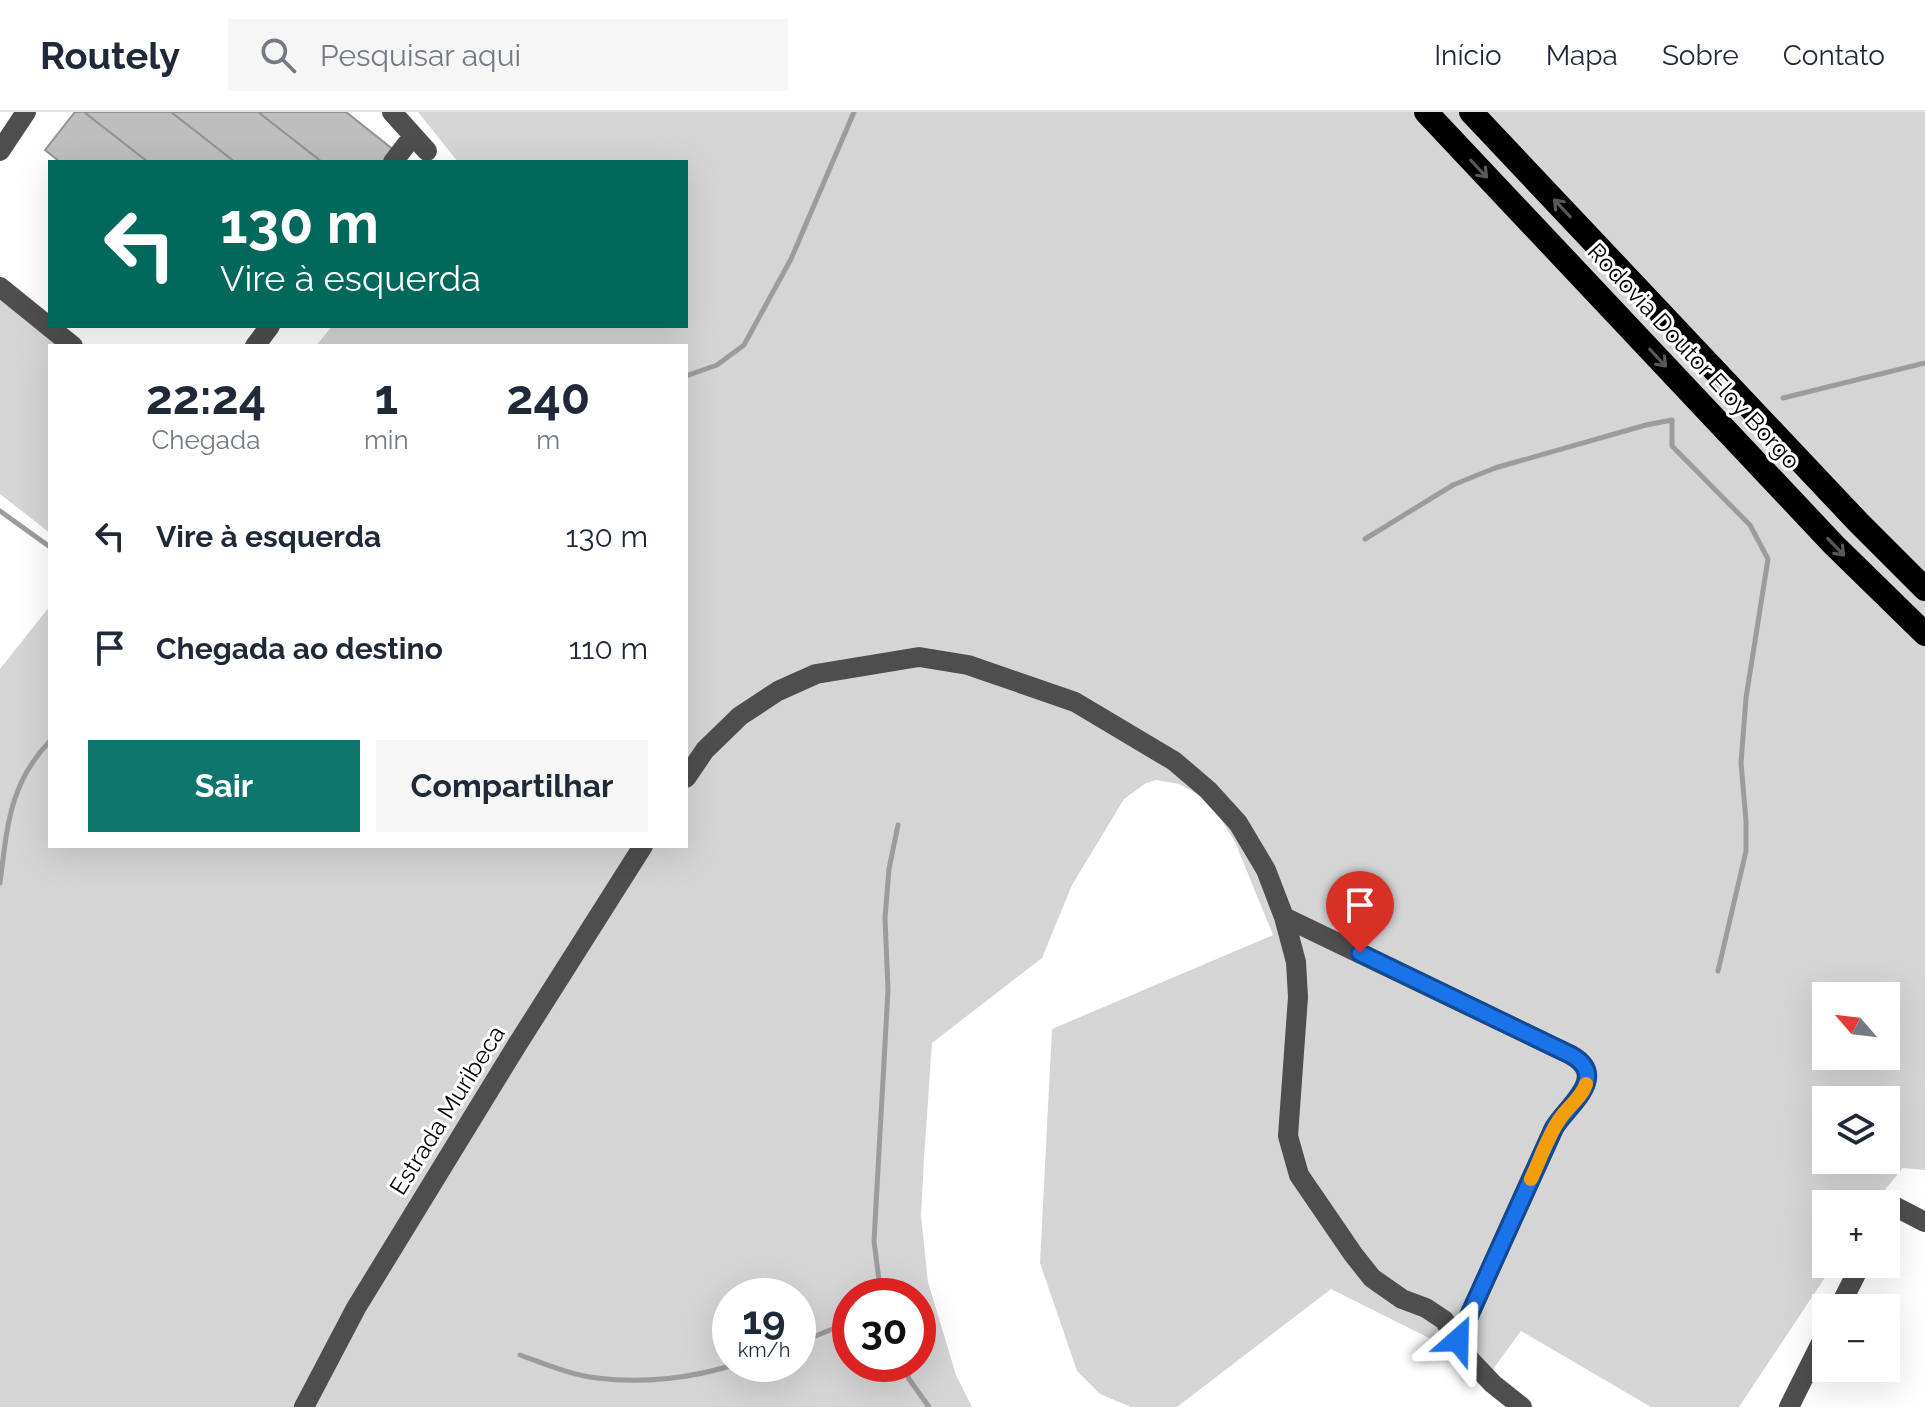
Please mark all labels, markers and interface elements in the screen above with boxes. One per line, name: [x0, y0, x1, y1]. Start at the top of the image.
search box: [228, 19, 788, 91]
text: Routely: [40, 33, 180, 78]
icon: search: [256, 33, 300, 77]
text: Pesquisar aqui: [320, 38, 521, 73]
text: Início: [1434, 39, 1502, 72]
text: Mapa: [1546, 39, 1618, 72]
text: Sobre: [1662, 39, 1739, 72]
text: Contato: [1783, 39, 1885, 72]
one-way arrow: [1470, 159, 1489, 179]
text: 130 m: [220, 190, 379, 256]
icon: left: [88, 192, 192, 296]
one-way arrow: [1553, 199, 1572, 218]
street label: Rodovia Doutor Eloy Borgo: [1582, 237, 1806, 475]
text: Vire à esquerda: [220, 257, 481, 299]
one-way arrow: [1648, 348, 1667, 368]
text: 22:24: [146, 369, 266, 425]
text: 1: [374, 369, 398, 425]
text: 240: [506, 369, 590, 425]
text: Chegada: [152, 425, 260, 455]
text: min: [364, 425, 409, 455]
text: m: [536, 425, 560, 455]
icon: left: [88, 514, 132, 558]
text: Vire à esquerda: [156, 519, 381, 554]
text: 130 m: [566, 519, 648, 554]
one-way arrow: [1826, 537, 1845, 556]
icon: arrive: [88, 626, 132, 670]
text: Chegada ao destino: [156, 631, 443, 666]
text: 110 m: [569, 631, 648, 666]
button: Sair: [88, 740, 360, 832]
button: Compartilhar: [376, 740, 648, 832]
pin: [1326, 871, 1394, 953]
icon: arrive: [1338, 883, 1382, 927]
north arrow: [1812, 982, 1900, 1070]
map controls: [1812, 982, 1900, 1382]
street label: Estrada Muribeca: [383, 1020, 511, 1200]
button: layers: [1812, 1086, 1900, 1174]
button: +: [1812, 1190, 1900, 1278]
speed limit sign: 30: [832, 1278, 936, 1382]
button: −: [1812, 1294, 1900, 1382]
text: 19: [742, 1296, 786, 1343]
position arrow: [1416, 1298, 1500, 1382]
text: km/h: [738, 1338, 790, 1362]

